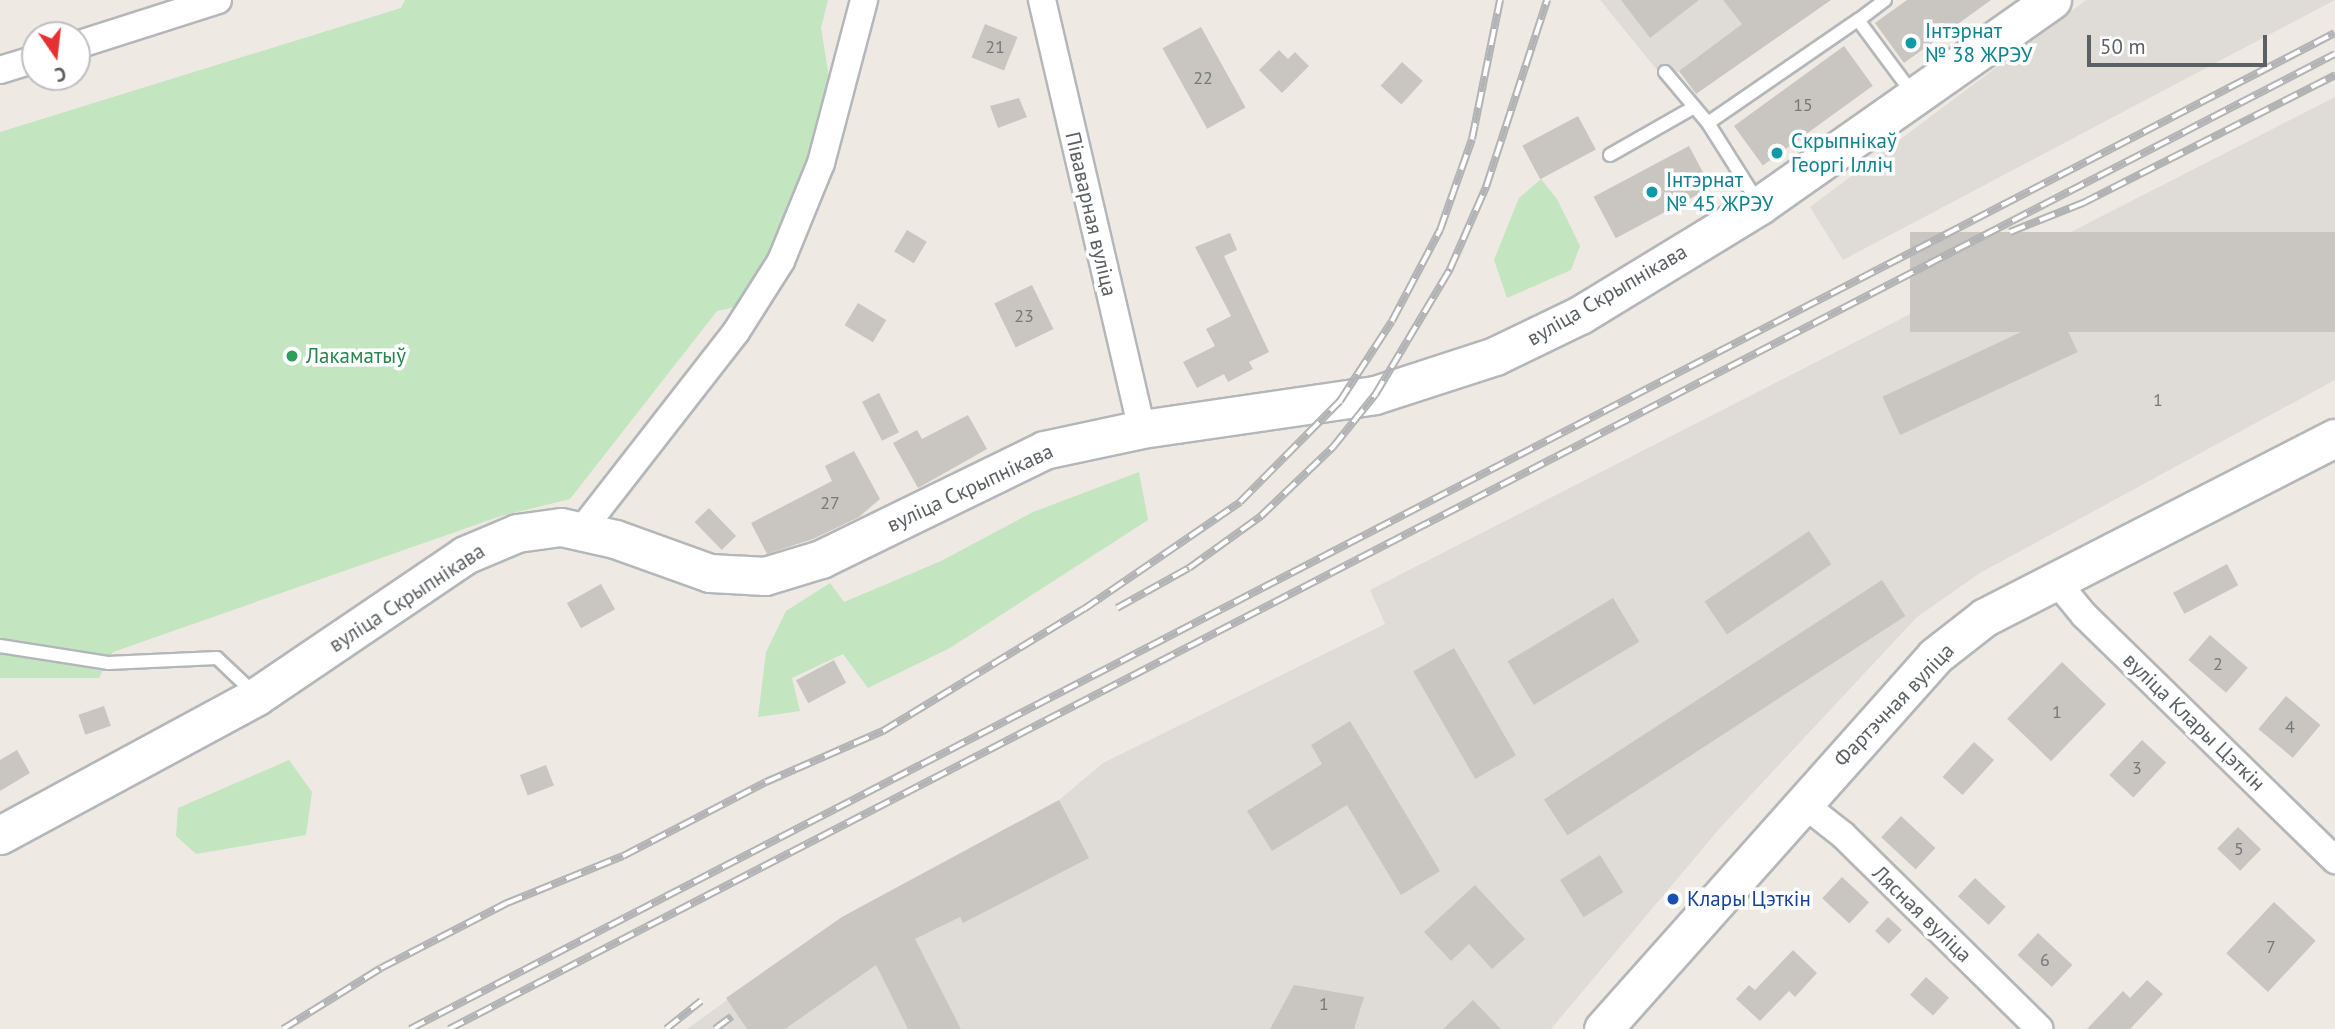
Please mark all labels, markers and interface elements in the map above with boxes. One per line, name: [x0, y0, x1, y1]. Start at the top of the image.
place label: Інтэрнат № 38 ЖРЭУ: [1925, 18, 2032, 68]
north arrow: [21, 21, 91, 91]
scale bar: [2090, 21, 2270, 65]
text: 50 m: [2100, 33, 2146, 60]
marker: Інтэрнат № 38 ЖРЭУ: [1903, 35, 1919, 51]
house number: 21: [985, 36, 1005, 58]
text: С: [53, 62, 69, 87]
house number: 22: [1193, 67, 1213, 89]
house number: 15: [1793, 94, 1813, 116]
place label: Скрыпнікаў Георгі Ілліч: [1791, 128, 1897, 178]
street label: Піваварная вуліца: [1060, 129, 1122, 299]
marker: Скрыпнікаў Георгі Ілліч: [1769, 145, 1785, 161]
place label: Інтэрнат № 45 ЖРЭУ: [1666, 167, 1773, 217]
marker: Інтэрнат № 45 ЖРЭУ: [1644, 184, 1660, 200]
street label: вуліца Скрыпнікава: [1523, 239, 1691, 351]
house number: 23: [1014, 305, 1034, 327]
place label: Лакаматыў: [306, 343, 406, 369]
marker: Лакаматыў: [284, 348, 300, 364]
house number: 1: [2153, 389, 2163, 411]
street label: вуліца Скрыпнікава: [883, 438, 1057, 538]
house number: 27: [820, 492, 840, 514]
street label: вуліца Скрыпнікава: [324, 538, 490, 658]
street label: Фартэчная вуліца: [1829, 638, 1959, 772]
street label: вуліца Клары Цэткін: [2118, 648, 2270, 796]
house number: 2: [2213, 653, 2223, 675]
house number: 1: [2052, 701, 2062, 723]
house number: 4: [2285, 716, 2295, 738]
house number: 3: [2132, 757, 2142, 779]
house number: 5: [2234, 838, 2244, 860]
street label: Лясная вуліца: [1867, 860, 1977, 968]
place label: Клары Цэткін: [1687, 886, 1811, 912]
marker: Клары Цэткін: [1665, 891, 1681, 907]
house number: 7: [2266, 936, 2276, 958]
house number: 6: [2040, 949, 2050, 971]
house number: 1: [1319, 993, 1329, 1015]

